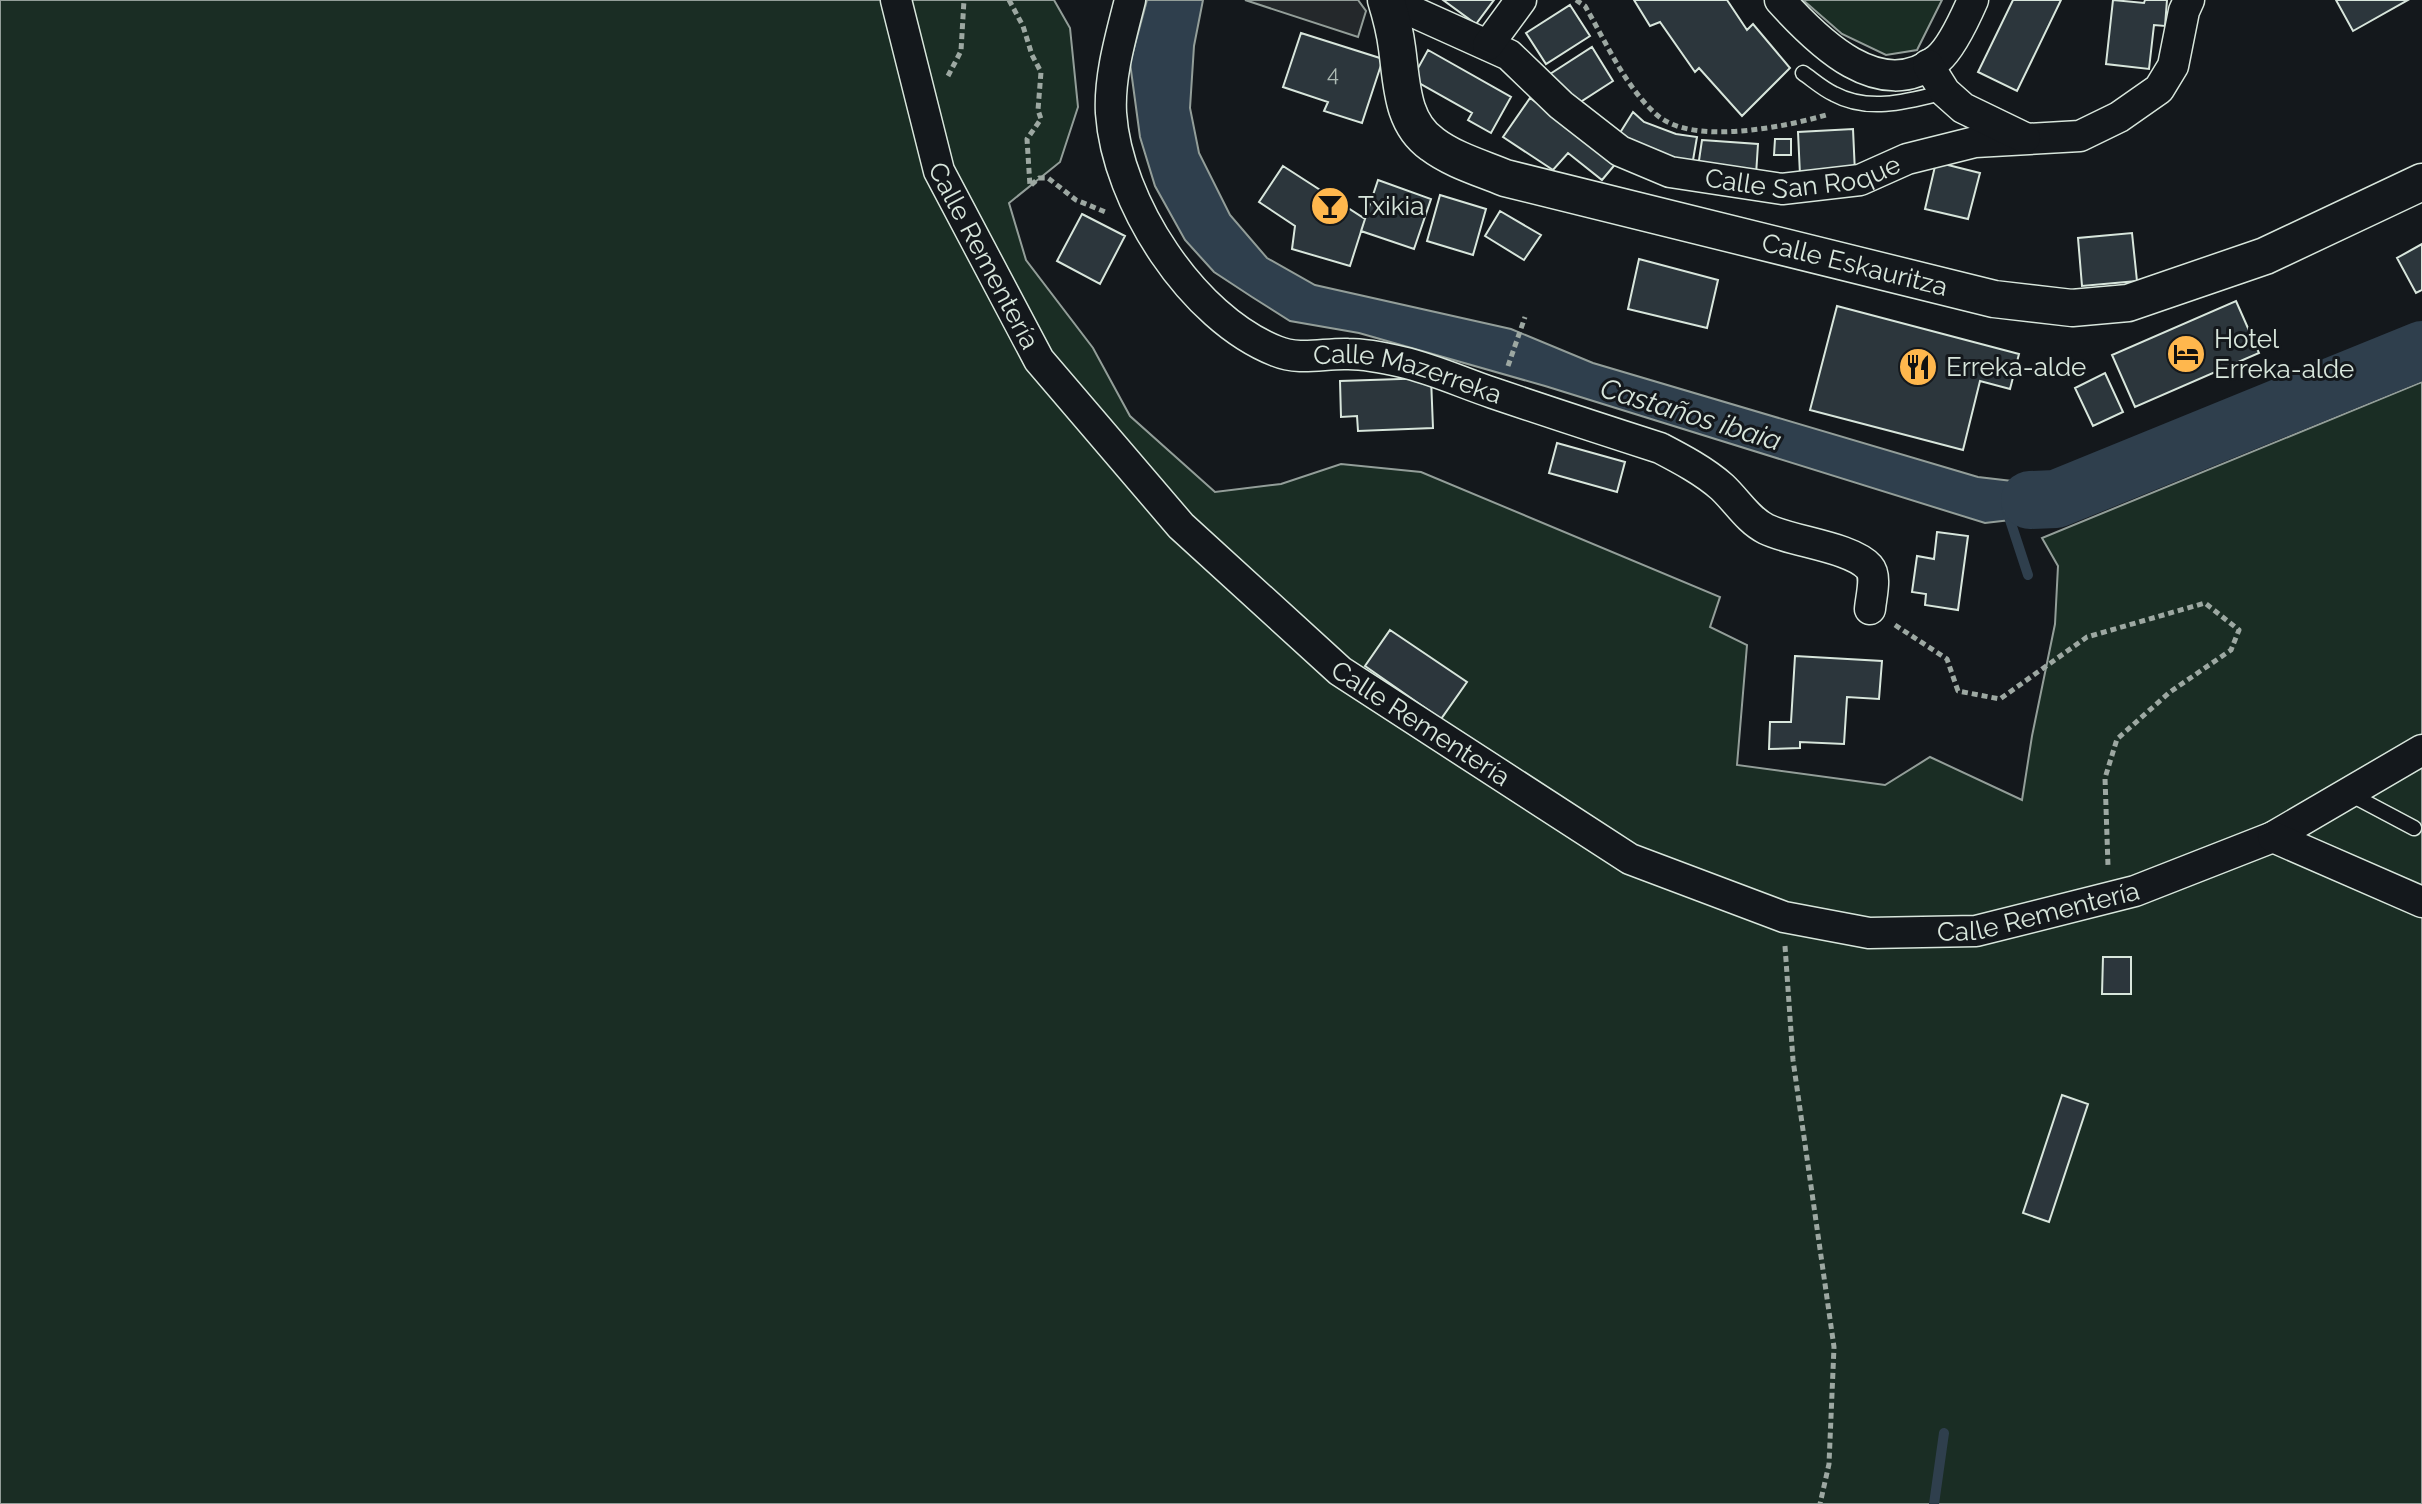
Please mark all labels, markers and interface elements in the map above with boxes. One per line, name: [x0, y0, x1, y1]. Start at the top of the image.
house number: 4: [1327, 60, 1339, 86]
street label: Calle San Roque: [1703, 149, 1905, 205]
street label: Calle Rementería: [922, 157, 1045, 354]
bar icon: Txikia: [1309, 185, 1351, 227]
place label: Txikia: [1358, 191, 1424, 221]
street label: Calle Eskauritza: [1759, 227, 1951, 302]
place label: Hotel Erreka-alde: [2214, 324, 2354, 384]
hotel icon: Hotel Erreka-alde: [2165, 333, 2207, 375]
street label: Calle Mazerreka: [1312, 339, 1506, 410]
restaurant icon: Erreka-alde: [1897, 346, 1939, 388]
place label: Erreka-alde: [1946, 352, 2086, 382]
water label: Castaños ibaia: [1596, 371, 1785, 458]
street label: Calle Rementería: [1326, 654, 1516, 792]
street label: Calle Rementería: [1937, 875, 2143, 947]

